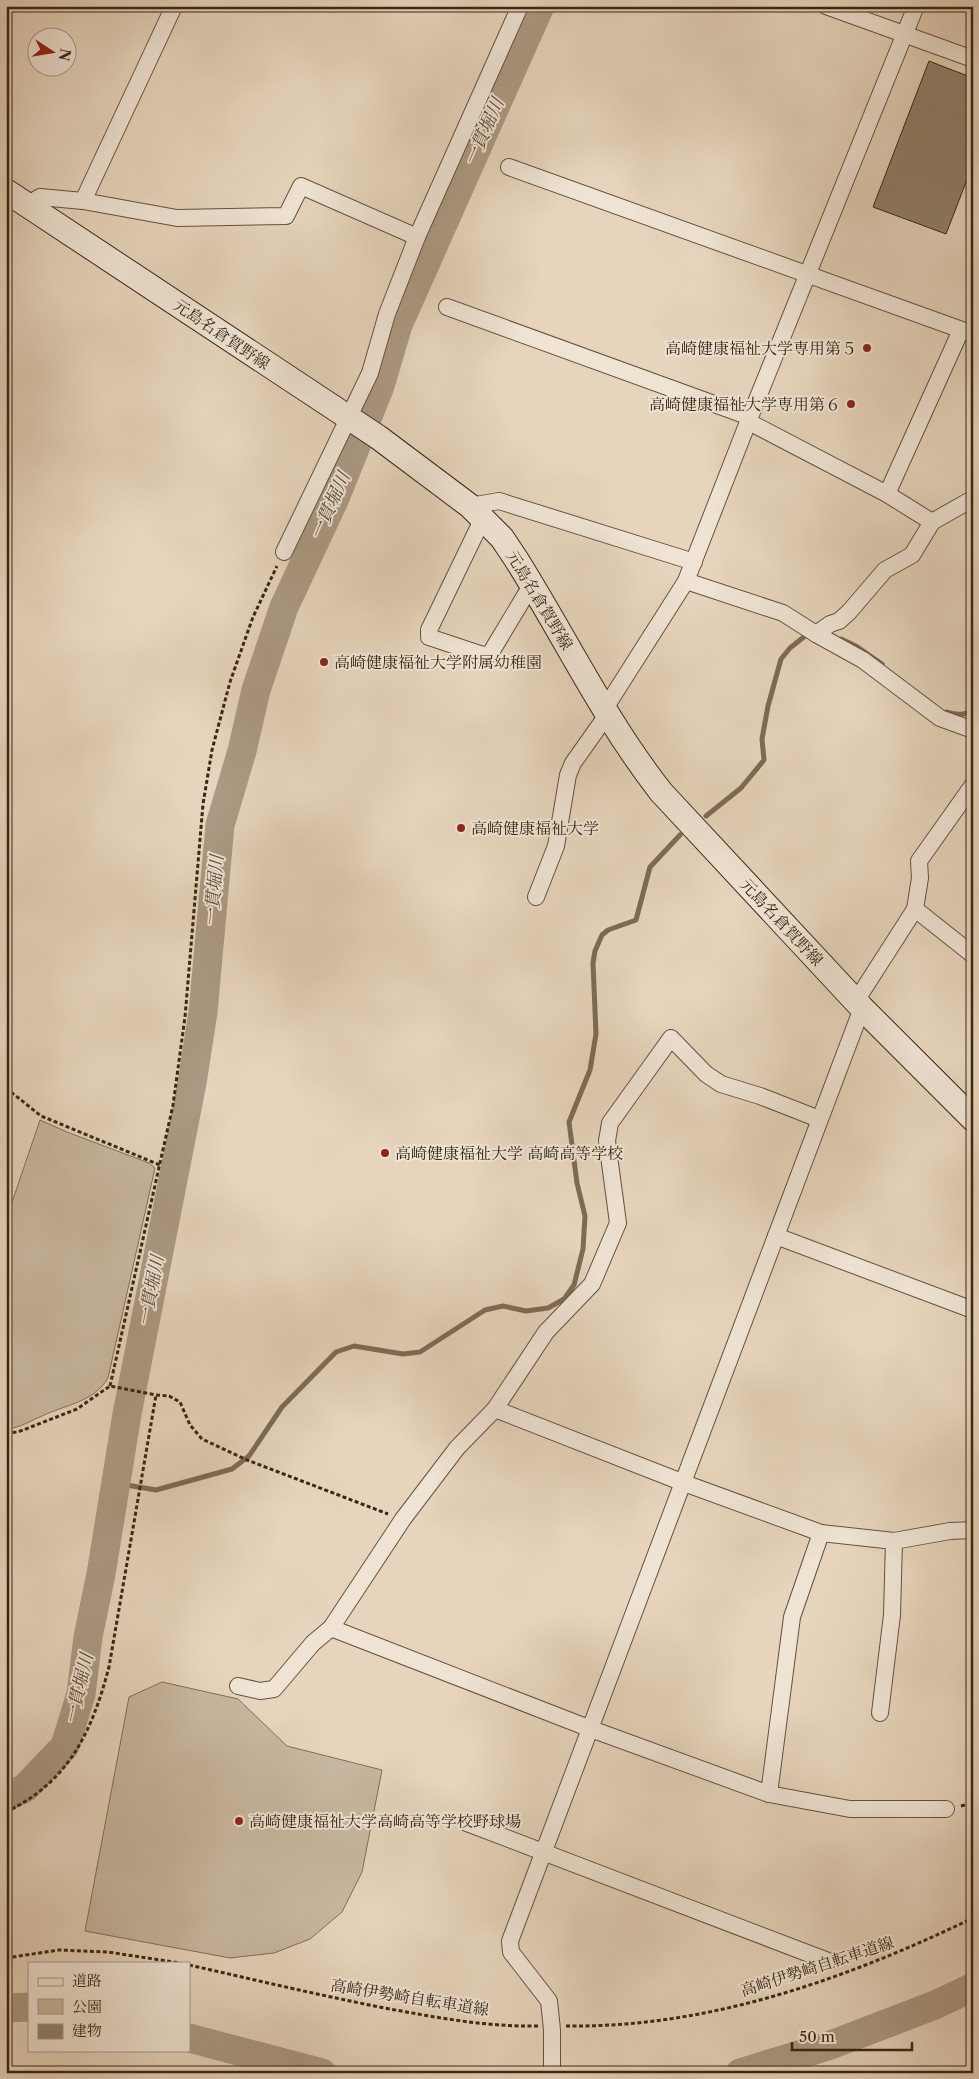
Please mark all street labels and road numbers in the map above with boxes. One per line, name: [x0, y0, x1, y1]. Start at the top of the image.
street label: 元島名倉賀野線: [170, 294, 274, 374]
street label: 元島名倉賀野線: [503, 547, 577, 653]
street label: 元島名倉賀野線: [736, 874, 828, 970]
street label: 高崎伊勢崎自転車道線: [738, 1932, 896, 2000]
street label: 高崎伊勢崎自転車道線: [329, 1975, 491, 2019]

